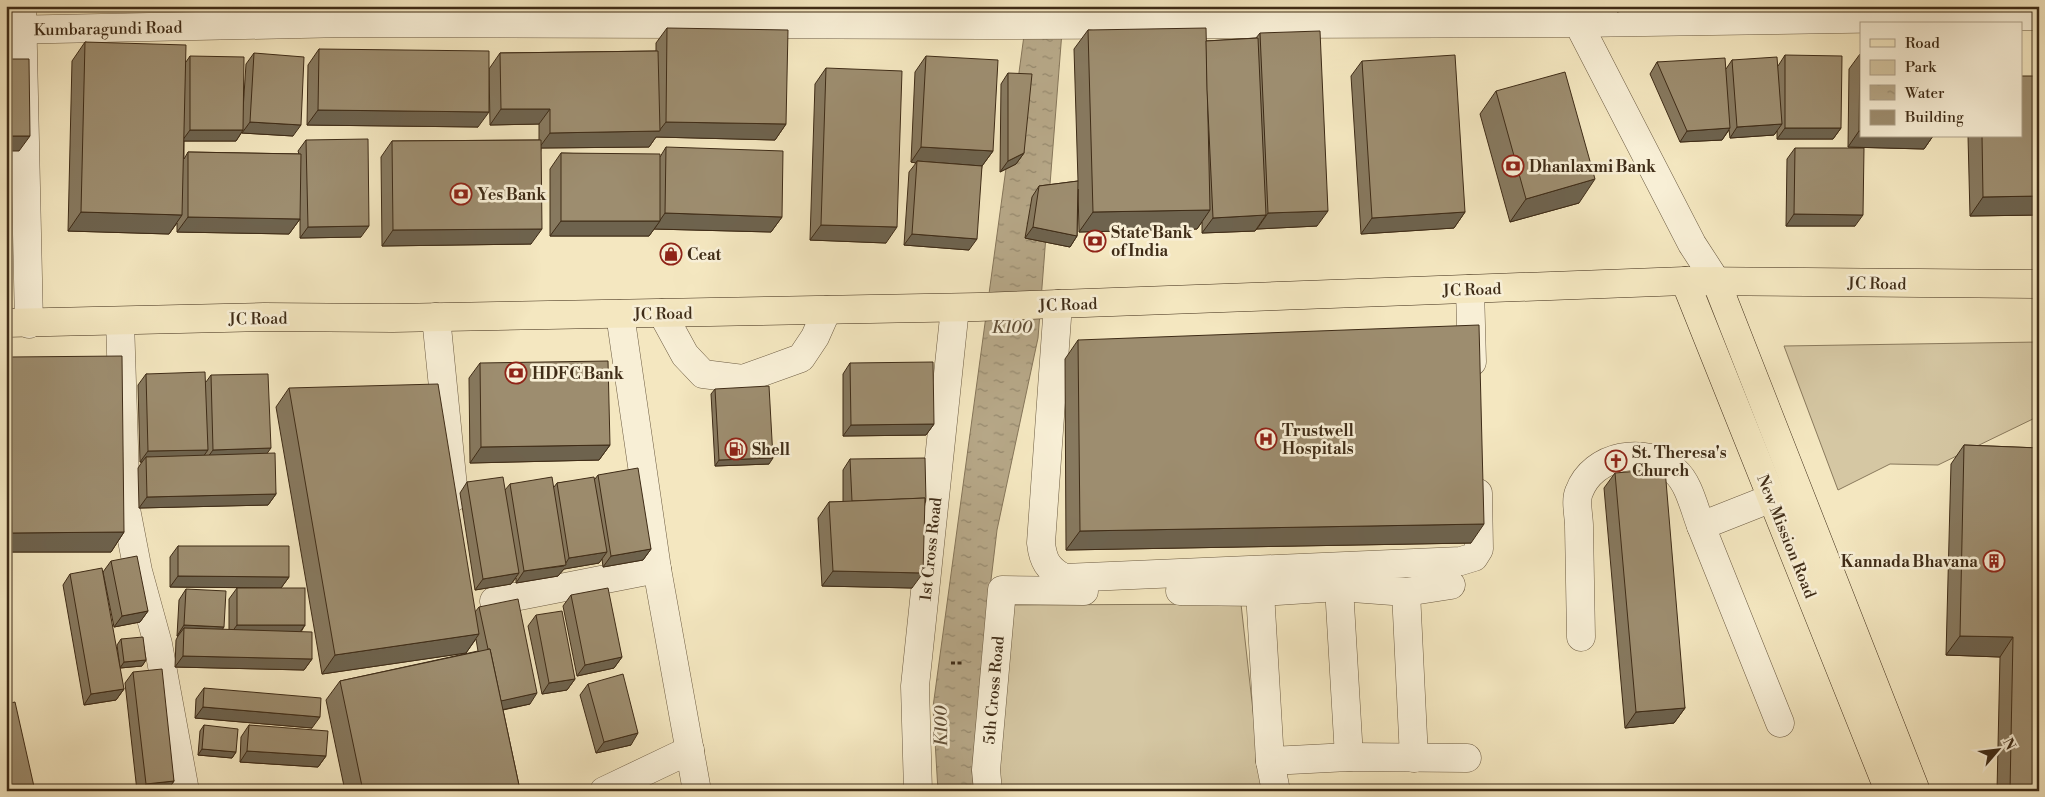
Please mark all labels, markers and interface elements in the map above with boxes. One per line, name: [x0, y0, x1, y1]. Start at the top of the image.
street label: Kumbaragundi Road: [33, 18, 183, 40]
legend: [1860, 22, 2022, 138]
text: Road: [1905, 34, 1940, 53]
text: Park: [1905, 58, 1937, 77]
text: Water: [1904, 84, 1945, 103]
text: Building: [1904, 108, 1964, 127]
bank icon: Dhanlaxmi Bank: [1501, 154, 1525, 178]
place label: Dhanlaxmi Bank: [1529, 157, 1657, 177]
bank icon: Yes Bank: [449, 182, 473, 206]
place label: Yes Bank: [477, 185, 547, 205]
place label: State Bank of India: [1111, 223, 1193, 261]
bank icon: State Bank of India: [1083, 229, 1107, 253]
shop icon: Ceat: [659, 242, 683, 266]
place label: Ceat: [687, 245, 722, 265]
street label: JC Road: [1846, 273, 1907, 295]
street label: JC Road: [1441, 279, 1502, 301]
street label: JC Road: [1037, 294, 1098, 316]
street label: JC Road: [632, 303, 693, 325]
street label: JC Road: [227, 308, 288, 330]
water label: K100: [991, 316, 1033, 339]
bank icon: HDFC Bank: [504, 361, 528, 385]
place label: HDFC Bank: [532, 364, 625, 384]
place label: Trustwell Hospitals: [1282, 421, 1355, 459]
hospital icon: Trustwell Hospitals: [1254, 427, 1278, 451]
fuel station icon: Shell: [724, 437, 748, 461]
place label: Shell: [752, 440, 791, 460]
place label: St. Theresa's Church: [1632, 443, 1727, 481]
church icon: St. Theresa's Church: [1604, 449, 1628, 473]
street label: New Mission Road: [1752, 472, 1820, 601]
street label: 1st Cross Road: [916, 496, 946, 602]
building icon: Kannada Bhavana: [1982, 549, 2006, 573]
place label: Kannada Bhavana: [1841, 552, 1978, 572]
street label: 5th Cross Road: [979, 635, 1009, 745]
water label: K100: [930, 705, 953, 747]
north arrow: [1972, 724, 2022, 774]
text: N: [1998, 735, 2019, 753]

